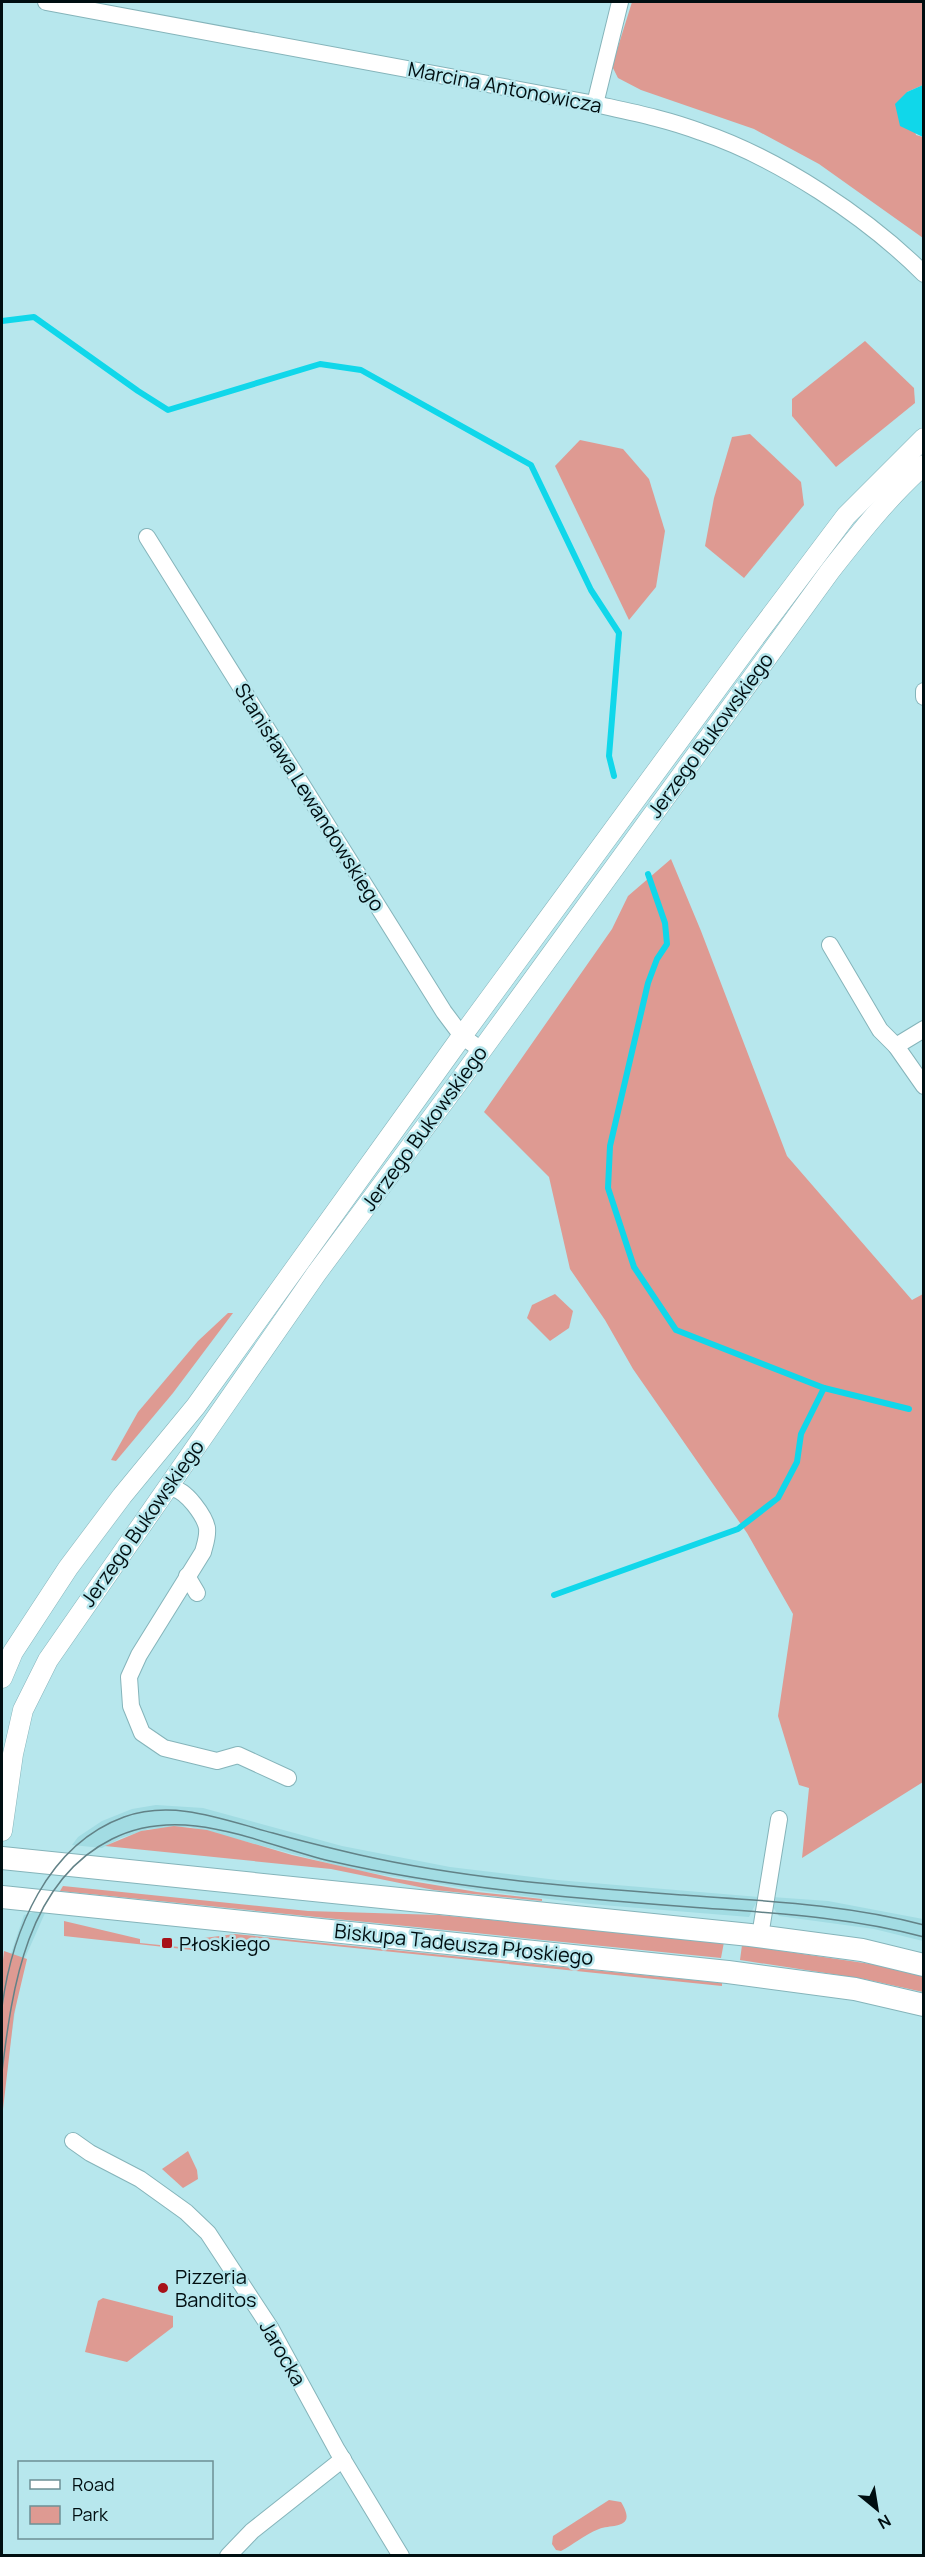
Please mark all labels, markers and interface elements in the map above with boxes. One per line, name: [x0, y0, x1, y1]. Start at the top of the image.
street label: Marcina Antonowicza: [406, 55, 604, 119]
street label: Jerzego Bukowskiego: [641, 647, 779, 823]
street label: Stanisława Lewandowskiego: [229, 678, 391, 916]
street label: Jerzego Bukowskiego: [355, 1040, 493, 1216]
street label: Jerzego Bukowskiego: [74, 1434, 210, 1612]
street label: Biskupa Tadeusza Płoskiego: [333, 1917, 595, 1971]
place label: Płoskiego: [179, 1930, 270, 1957]
marker: Płoskiego: [160, 1936, 174, 1950]
place label: Pizzeria Banditos: [175, 2263, 257, 2313]
marker: Pizzeria Banditos: [156, 2281, 170, 2295]
street label: Jarocka: [253, 2315, 313, 2391]
legend: [18, 2461, 213, 2539]
text: Road: [72, 2472, 115, 2496]
north arrow: [847, 2479, 907, 2539]
text: Park: [72, 2502, 109, 2526]
text: N: [874, 2510, 895, 2534]

